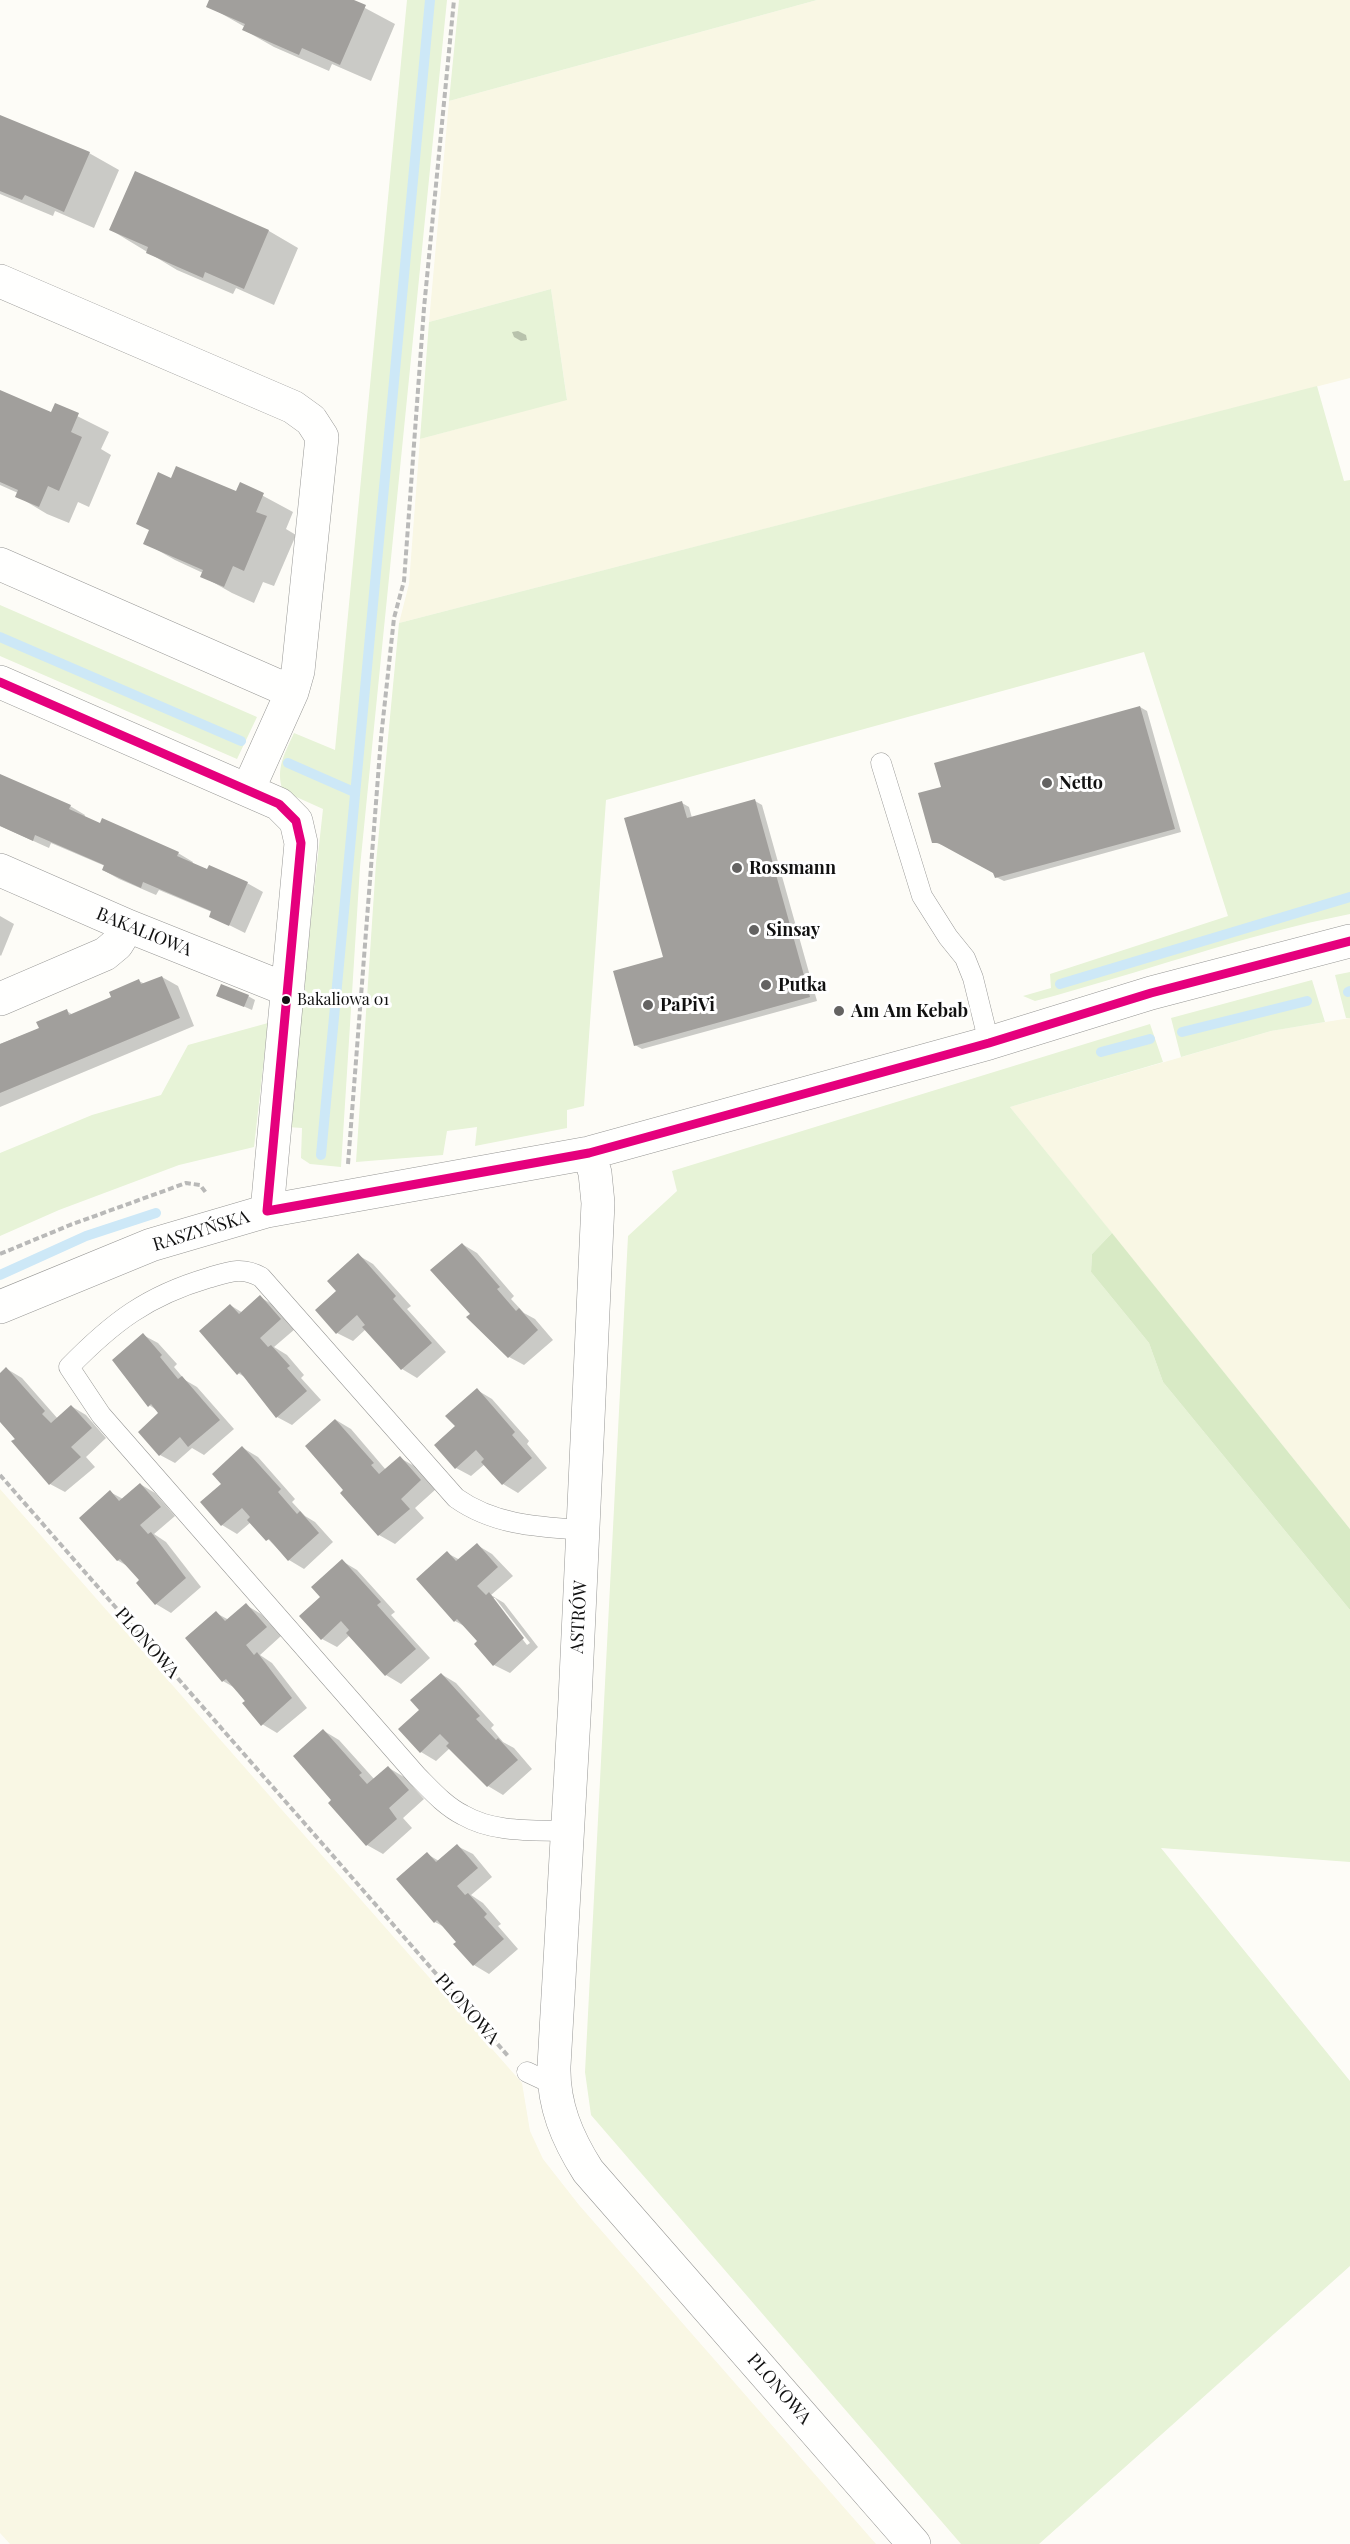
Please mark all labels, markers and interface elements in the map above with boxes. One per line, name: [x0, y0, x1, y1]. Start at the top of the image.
place label: Netto: [1059, 772, 1103, 794]
marker: Netto: [1040, 776, 1054, 790]
place label: Rossmann: [749, 857, 836, 879]
marker: Rossmann: [730, 861, 744, 875]
street label: BAKALIOWA: [93, 903, 195, 961]
place label: Sinsay: [766, 919, 820, 941]
marker: Sinsay: [747, 923, 761, 937]
place label: Putka: [778, 974, 827, 996]
marker: Putka: [759, 978, 773, 992]
place label: Bakaliowa 01: [297, 990, 389, 1010]
marker: Bakaliowa 01: [280, 994, 292, 1006]
place label: PaPiVi: [660, 994, 715, 1016]
marker: PaPiVi: [641, 998, 655, 1012]
place label: Am Am Kebab: [851, 1000, 968, 1022]
marker: Am Am Kebab: [832, 1004, 846, 1018]
street label: RASZYŃSKA: [150, 1206, 252, 1256]
street label: ASTRÓW: [566, 1580, 592, 1654]
street label: PLONOWA: [110, 1603, 184, 1683]
street label: PLONOWA: [430, 1969, 504, 2049]
street label: PLONOWA: [742, 2349, 816, 2429]

